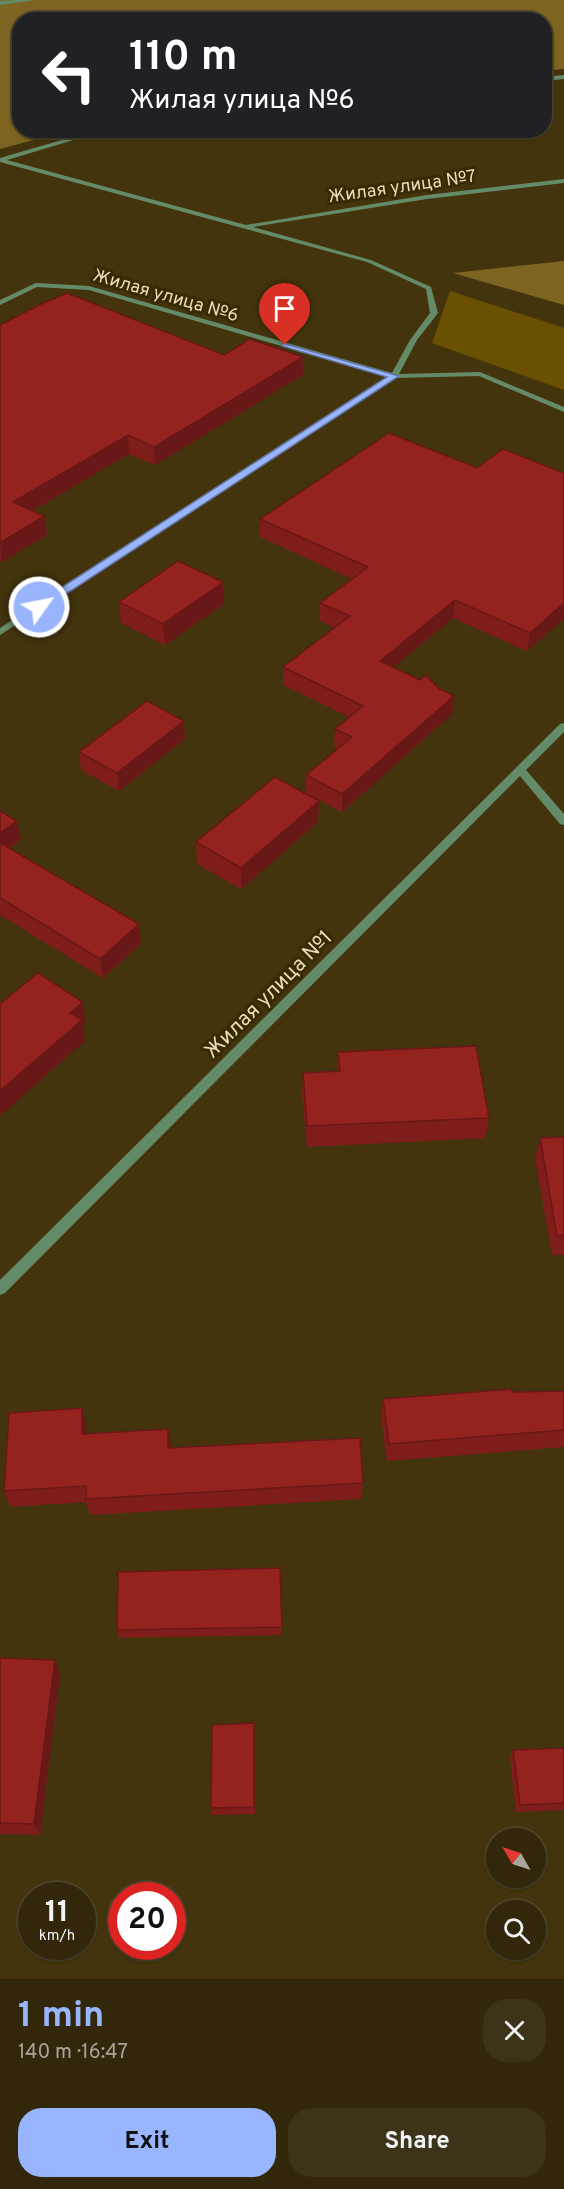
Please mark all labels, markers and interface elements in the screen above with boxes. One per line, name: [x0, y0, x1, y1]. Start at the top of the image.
text: 110 m: [129, 32, 238, 85]
icon: left: [30, 36, 108, 114]
text: Жилая улица №6: [129, 84, 355, 118]
street label: Жилая улица №7: [327, 166, 478, 209]
street label: Жилая улица №6: [90, 265, 241, 328]
pin: [259, 283, 310, 345]
icon: arrive: [268, 292, 301, 325]
position arrow: [7, 575, 71, 639]
street label: Жилая улица №1: [199, 925, 339, 1065]
north arrow: [486, 1828, 546, 1888]
map controls: [486, 1828, 546, 1960]
speed limit sign: 20: [108, 1882, 186, 1960]
text: 11: [45, 1895, 69, 1932]
button: search: [486, 1900, 546, 1960]
text: km/h: [39, 1927, 75, 1946]
text: 1 min: [18, 1994, 104, 2040]
button: close: [483, 1999, 546, 2062]
text: 140 m · 16:47: [18, 2040, 128, 2066]
button: Exit: [18, 2108, 276, 2177]
button: Share: [288, 2108, 546, 2177]

